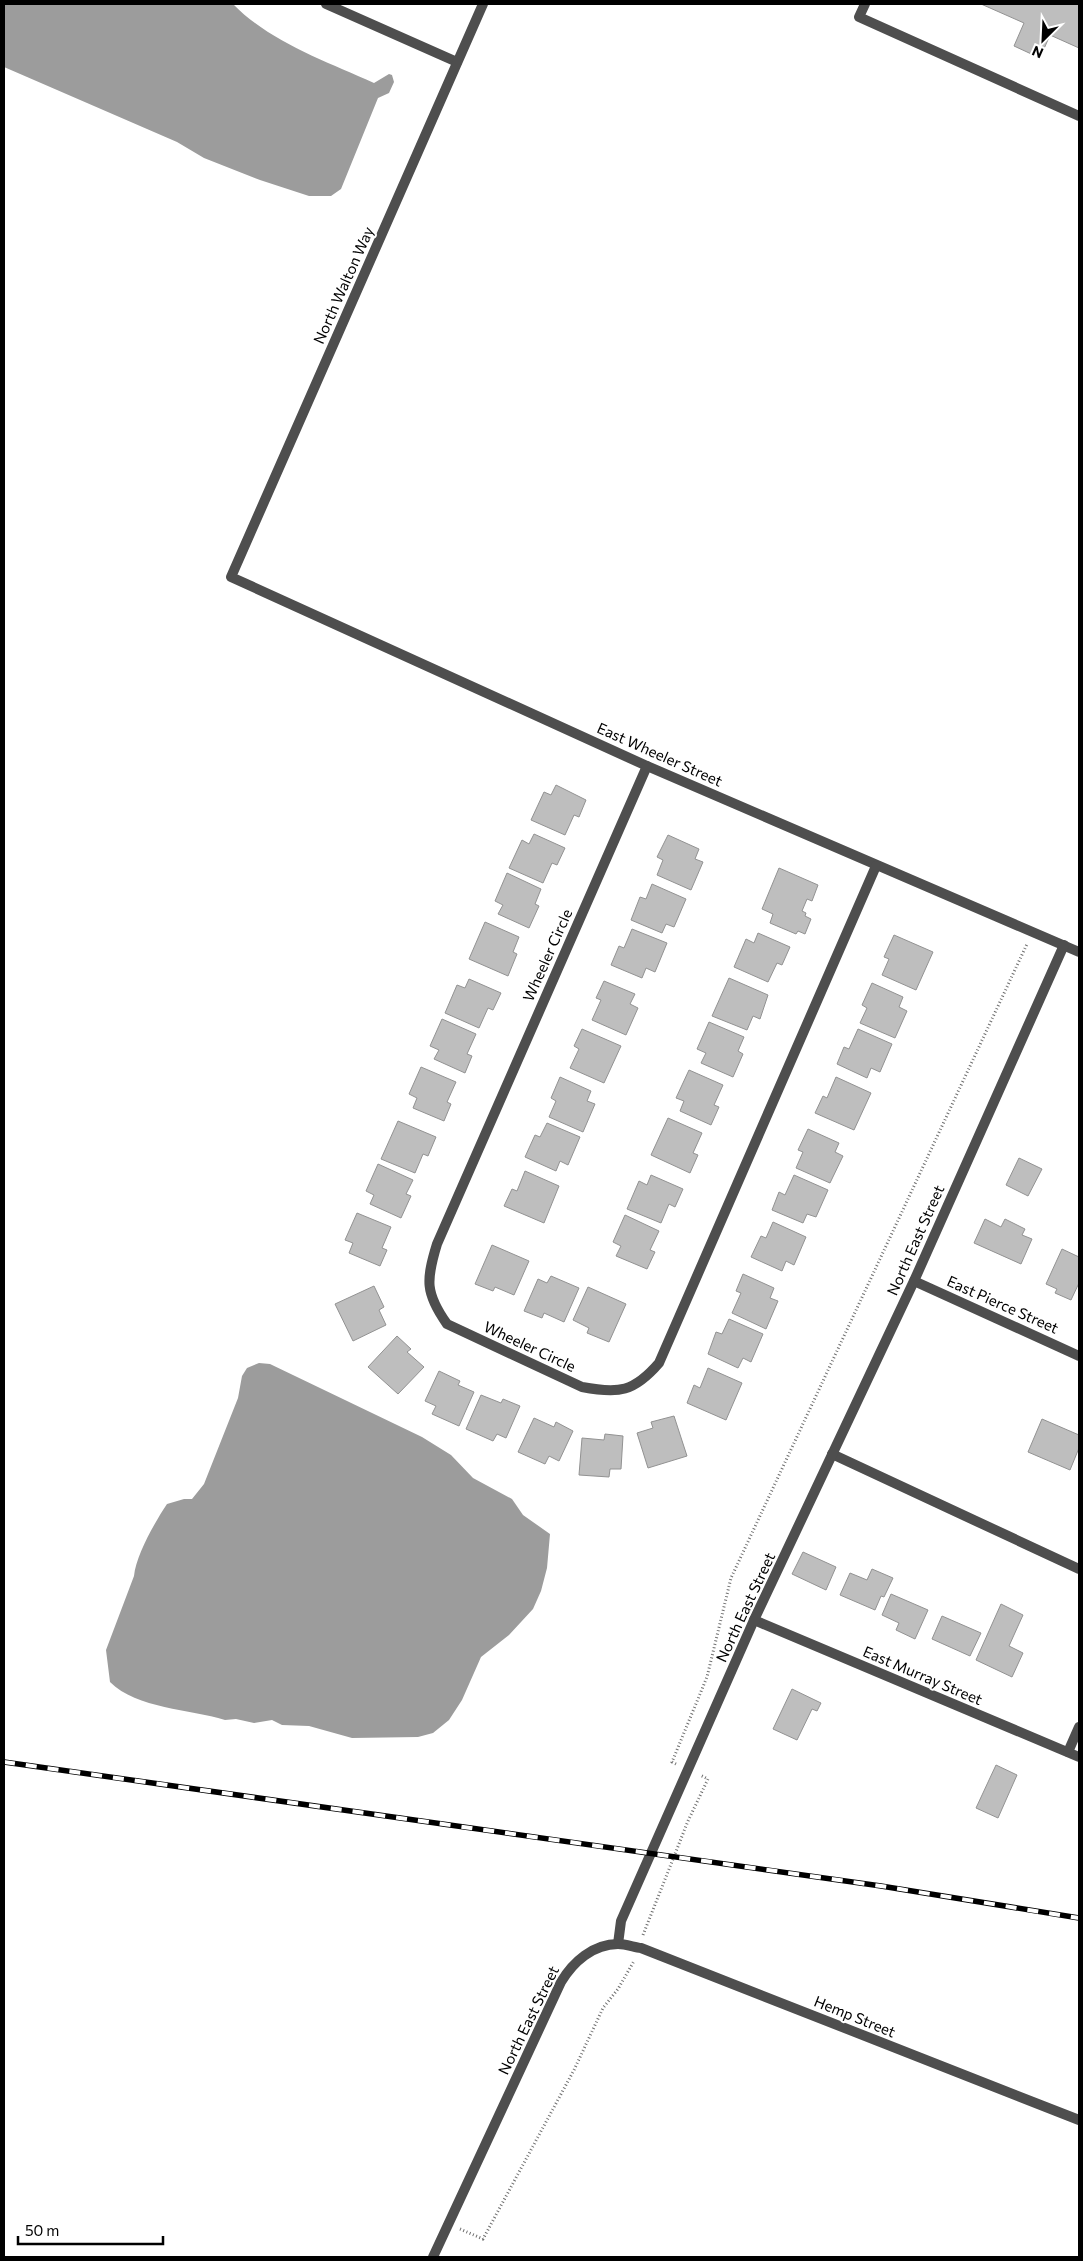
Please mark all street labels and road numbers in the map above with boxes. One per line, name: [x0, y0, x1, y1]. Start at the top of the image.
street label: North Walton Way: [309, 223, 377, 346]
street label: East Wheeler Street: [595, 718, 725, 790]
street label: Wheeler Circle: [519, 906, 575, 1004]
street label: North East Street: [883, 1182, 947, 1298]
street label: East Pierce Street: [944, 1271, 1062, 1337]
street label: Wheeler Circle: [481, 1317, 579, 1375]
street label: North East Street: [712, 1549, 778, 1665]
street label: East Murray Street: [861, 1642, 985, 1708]
street label: North East Street: [494, 1963, 562, 2077]
street label: Hemp Street: [812, 1991, 898, 2041]

